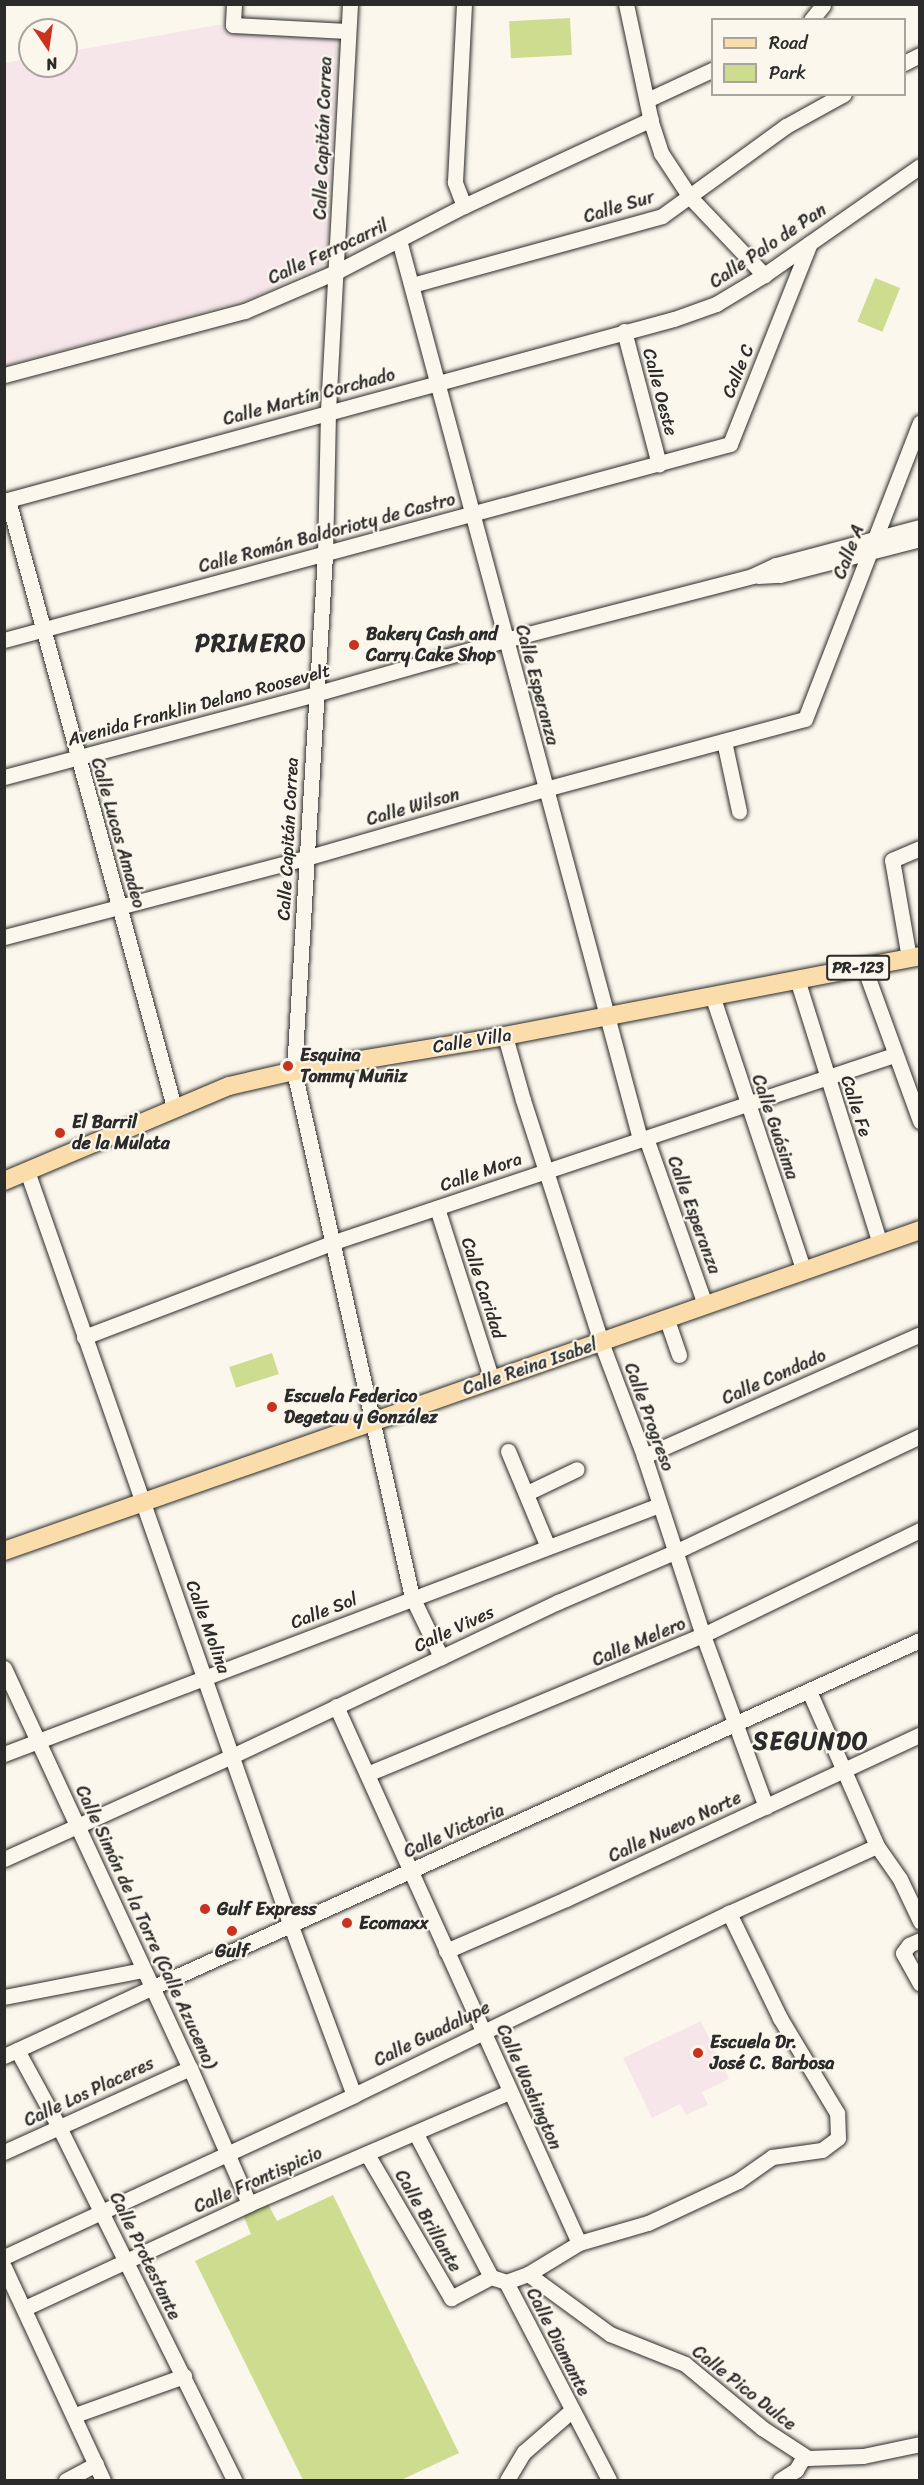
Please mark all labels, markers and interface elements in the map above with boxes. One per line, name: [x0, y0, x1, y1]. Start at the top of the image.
north arrow: [18, 18, 78, 78]
legend: [711, 18, 906, 96]
text: Road: [769, 27, 808, 59]
text: N: [43, 49, 60, 79]
street label: Calle Capitán Correa: [309, 56, 337, 220]
text: Park: [769, 57, 806, 89]
street label: Calle Sur: [581, 186, 657, 228]
street label: Calle Palo de Pan: [705, 199, 831, 293]
street label: Calle Ferrocarril: [264, 215, 392, 289]
street label: Calle C: [718, 341, 758, 401]
street label: Calle Oeste: [638, 345, 682, 439]
street label: Calle Martín Corchado: [221, 364, 397, 430]
street label: Calle Román Baldorioty de Castro: [196, 488, 458, 578]
street label: Calle A: [829, 522, 869, 582]
street label: Calle Esperanza: [510, 622, 564, 748]
place label: Bakery Cash and Carry Cake Shop: [366, 624, 498, 666]
district label: PRIMERO: [195, 630, 307, 658]
marker: Bakery Cash and Carry Cake Shop: [347, 638, 361, 652]
street label: Avenida Franklin Delano Roosevelt: [65, 659, 333, 751]
street label: Calle Lucas Amadeo: [86, 755, 150, 911]
street label: Calle Capitán Correa: [273, 757, 303, 921]
street label: Calle Wilson: [364, 783, 462, 831]
road number: PR-123: [825, 955, 891, 981]
street label: Calle Villa: [431, 1024, 513, 1058]
place label: Esquina Tommy Muñiz: [300, 1045, 407, 1088]
marker: Esquina Tommy Muñiz: [281, 1059, 295, 1073]
street label: Calle Guásima: [747, 1071, 803, 1183]
street label: Calle Fe: [836, 1072, 876, 1140]
place label: El Barril de la Mulata: [72, 1112, 170, 1154]
marker: El Barril de la Mulata: [53, 1126, 67, 1140]
street label: Calle Mora: [437, 1148, 525, 1196]
street label: Calle Esperanza: [662, 1152, 726, 1278]
street label: Calle Caridad: [456, 1235, 510, 1341]
street label: Calle Reina Isabel: [460, 1334, 600, 1400]
street label: Calle Condado: [719, 1344, 829, 1410]
street label: Calle Progreso: [619, 1359, 679, 1475]
place label: Escuela Federico Degetau y González: [284, 1386, 438, 1428]
marker: Escuela Federico Degetau y González: [265, 1400, 279, 1414]
street label: Calle Molina: [181, 1578, 235, 1676]
street label: Calle Sol: [287, 1588, 361, 1634]
street label: Calle Vives: [410, 1601, 498, 1657]
street label: Calle Melero: [589, 1613, 689, 1671]
district label: SEGUNDO: [753, 1728, 869, 1756]
street label: Calle Simón de la Torre (Calle Azucena): [71, 1782, 221, 2072]
street label: Calle Nuevo Norte: [605, 1787, 745, 1867]
street label: Calle Victoria: [401, 1799, 507, 1863]
place label: Gulf Express: [217, 1898, 317, 1920]
marker: Gulf Express: [198, 1902, 212, 1916]
place label: Ecomaxx: [359, 1912, 428, 1934]
marker: Ecomaxx: [340, 1916, 354, 1930]
marker: Gulf: [225, 1924, 239, 1938]
place label: Gulf: [215, 1940, 249, 1962]
street label: Calle Guadalupe: [370, 1997, 494, 2071]
street label: Calle Washington: [492, 2021, 566, 2153]
place label: Escuela Dr. José C. Barbosa: [710, 2032, 834, 2074]
marker: Escuela Dr. José C. Barbosa: [691, 2046, 705, 2060]
street label: Calle Los Placeres: [20, 2052, 158, 2132]
street label: Calle Frontispicio: [190, 2142, 326, 2218]
street label: Calle Brillante: [390, 2166, 466, 2276]
street label: Calle Protestante: [105, 2189, 185, 2323]
street label: Calle Diamante: [522, 2284, 594, 2400]
street label: Calle Pico Dulce: [687, 2340, 801, 2436]

